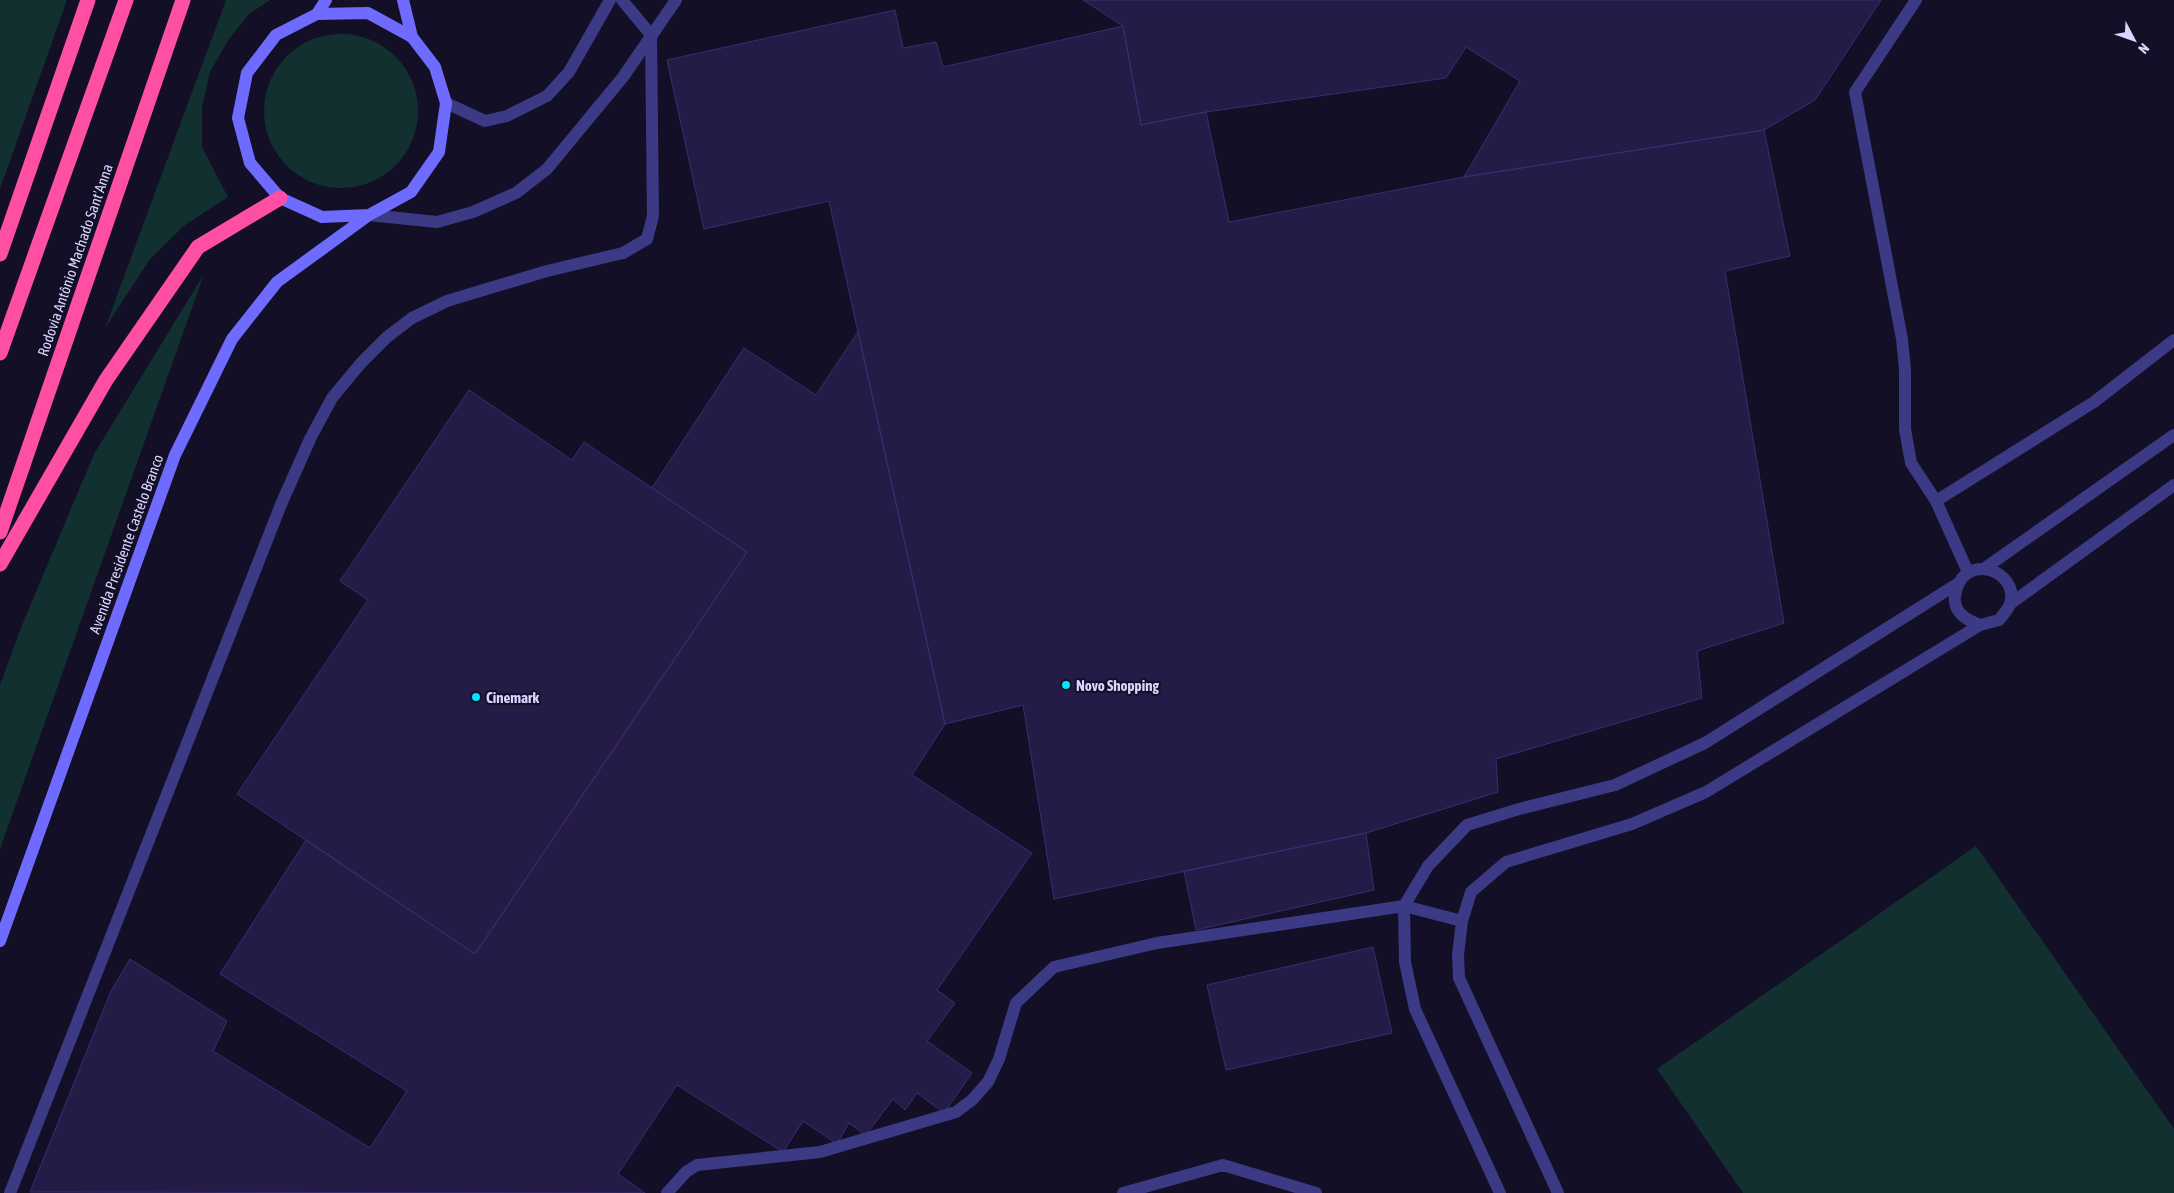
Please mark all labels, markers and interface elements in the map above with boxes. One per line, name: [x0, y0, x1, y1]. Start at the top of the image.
north arrow: [2109, 15, 2159, 65]
text: N: [2135, 40, 2153, 57]
street label: Rodovia Antônio Machado Sant'Anna: [34, 162, 116, 358]
street label: Avenida Presidente Castelo Branco: [86, 452, 166, 636]
place label: Novo Shopping: [1076, 677, 1159, 694]
marker: Novo Shopping: [1060, 679, 1072, 691]
place label: Cinemark: [486, 689, 539, 706]
marker: Cinemark: [470, 691, 482, 703]

